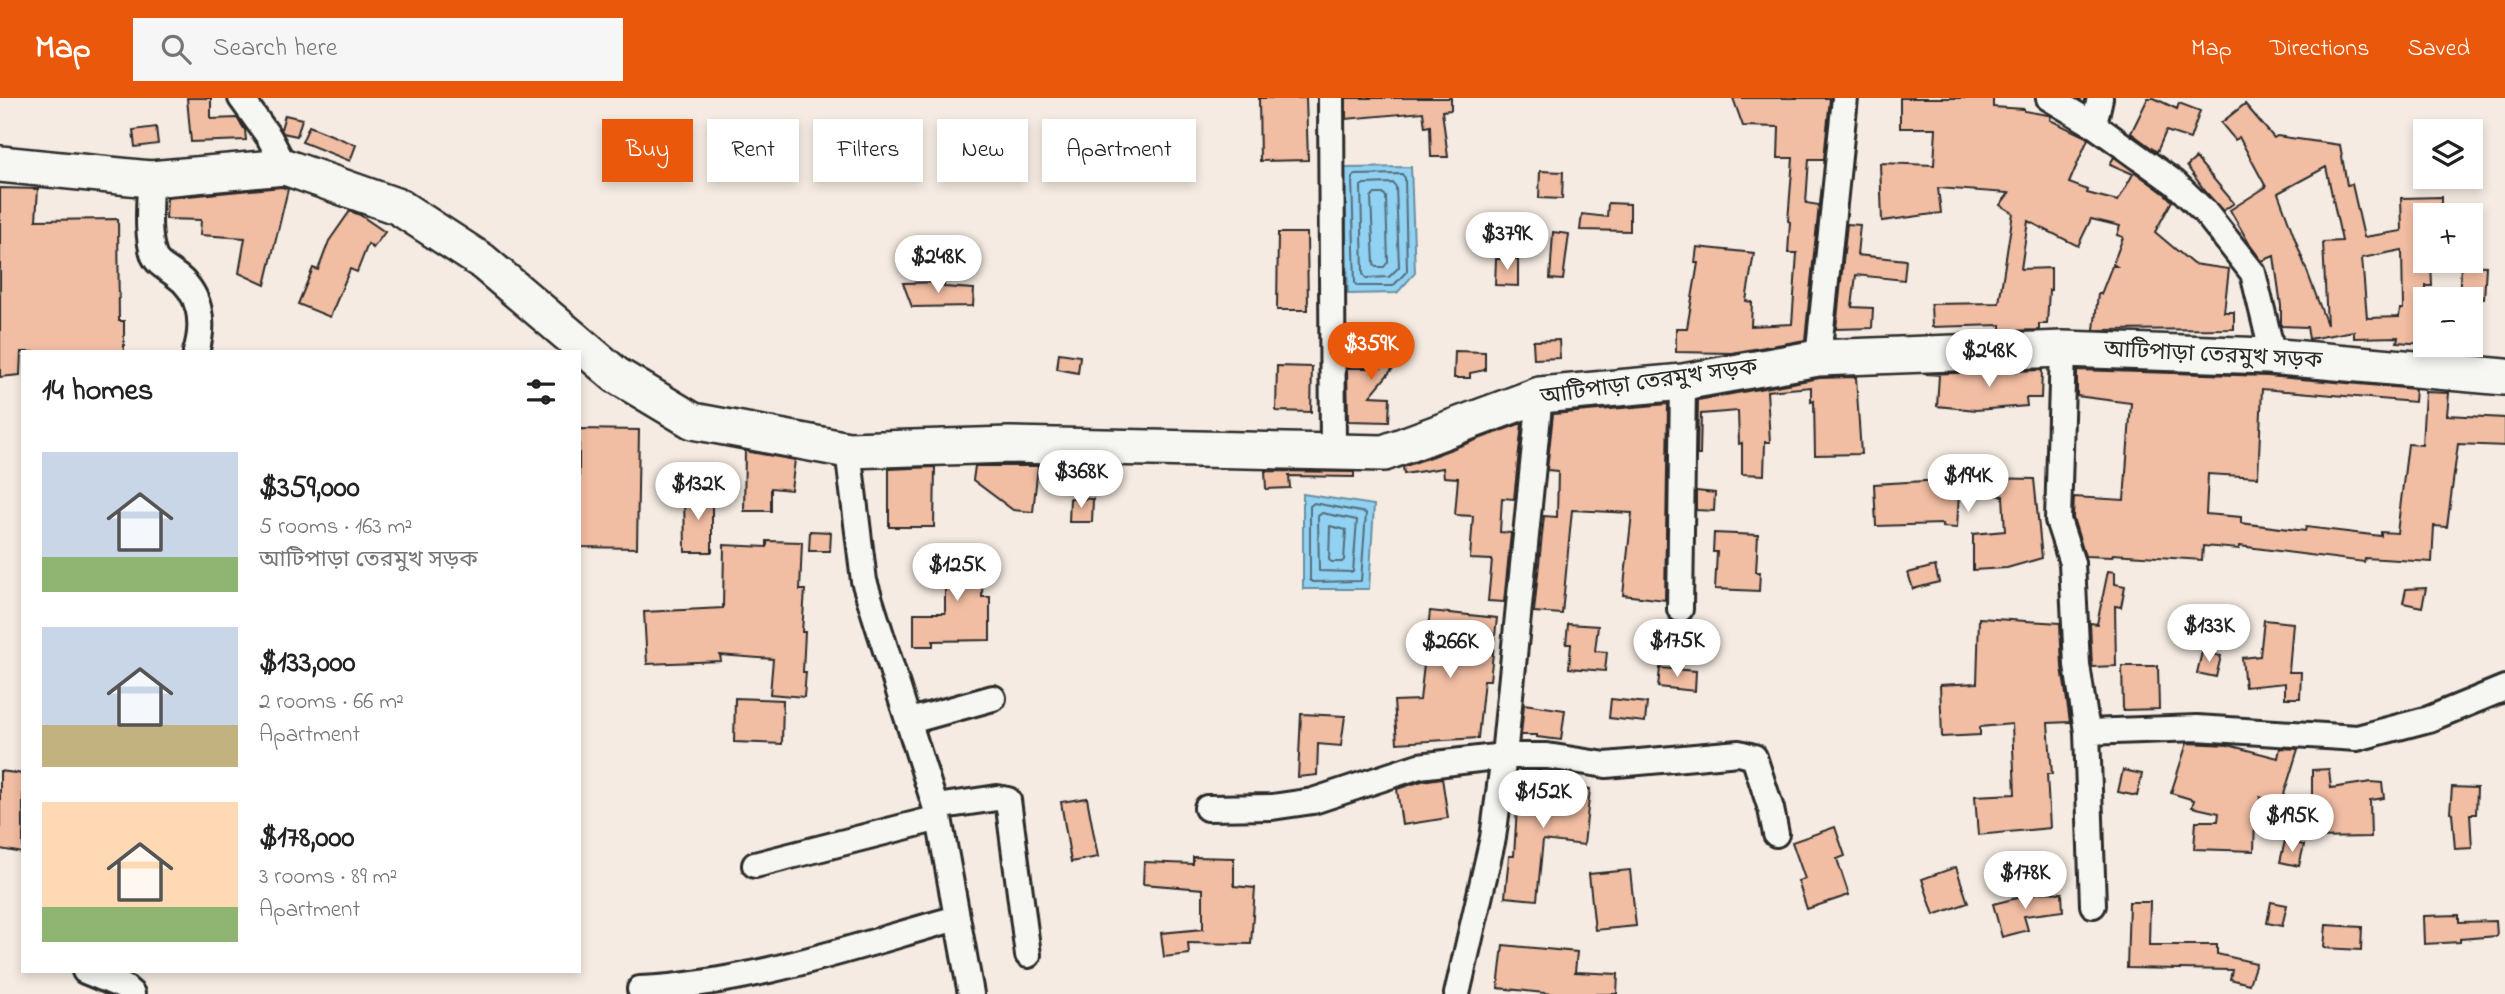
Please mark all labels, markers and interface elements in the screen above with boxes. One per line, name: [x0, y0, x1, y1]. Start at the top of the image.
search box: [133, 18, 623, 81]
text: Map: [35, 25, 91, 73]
icon: search: [157, 30, 195, 68]
text: Search here: [213, 30, 337, 68]
text: Map: [2191, 32, 2232, 67]
text: Directions: [2270, 32, 2369, 67]
text: Saved: [2407, 32, 2470, 67]
chip: Buy: [602, 119, 693, 182]
chip: Rent: [707, 119, 799, 182]
chip: Filters: [813, 119, 923, 182]
chip: New: [937, 119, 1028, 182]
chip: Apartment: [1042, 119, 1196, 182]
map controls: [2413, 119, 2483, 357]
button: layers: [2413, 119, 2483, 189]
button: +: [2413, 203, 2483, 273]
pin: $379K: [1458, 212, 1556, 272]
text: $379K: [1482, 218, 1532, 251]
pin: $248K: [889, 236, 987, 295]
text: $248K: [911, 241, 965, 274]
button: −: [2413, 287, 2483, 357]
pin: $359K: [1322, 322, 1420, 382]
text: $359K: [1344, 328, 1398, 361]
pin: $248K: [1940, 330, 2038, 389]
street label: আটিপাড়া তেরমুখ সড়ক: [2102, 334, 2324, 378]
text: $248K: [1962, 335, 2016, 368]
street label: আটিপাড়া তেরমুখ সড়ক: [1537, 351, 1760, 415]
text: 14 homes: [42, 370, 153, 414]
icon: filters: [522, 373, 560, 411]
pin: $368K: [1032, 450, 1130, 510]
pin: $194K: [1919, 454, 2017, 514]
text: $368K: [1054, 456, 1108, 489]
text: $194K: [1944, 460, 1992, 493]
pin: $132K: [649, 462, 747, 522]
text: $359,000: [259, 467, 360, 511]
text: $132K: [671, 468, 725, 501]
icon: home: [98, 480, 182, 564]
text: 5 rooms · 163 m²: [259, 511, 412, 544]
text: আটিপাড়া তেরমুখ সড়ক: [259, 544, 478, 577]
pin: $125K: [908, 544, 1006, 603]
text: $125K: [929, 549, 985, 582]
pin: $133K: [2160, 604, 2258, 664]
text: $133K: [2183, 610, 2235, 643]
pin: $266K: [1401, 620, 1499, 680]
pin: $175K: [1628, 620, 1726, 679]
text: $175K: [1649, 625, 1705, 658]
text: $266K: [1422, 626, 1478, 659]
text: $133,000: [259, 642, 356, 686]
icon: home: [98, 655, 182, 739]
text: 2 rooms · 66 m²: [259, 686, 404, 719]
text: Apartment: [259, 719, 360, 752]
pin: $152K: [1494, 770, 1592, 830]
text: $152K: [1515, 776, 1571, 809]
pin: $195K: [2243, 794, 2341, 854]
text: $195K: [2266, 800, 2318, 833]
text: $178,000: [259, 817, 354, 861]
icon: home: [98, 830, 182, 914]
pin: $178K: [1976, 852, 2074, 911]
text: $178K: [2000, 857, 2050, 890]
text: 3 rooms · 89 m²: [259, 861, 397, 894]
text: Apartment: [259, 894, 360, 927]

